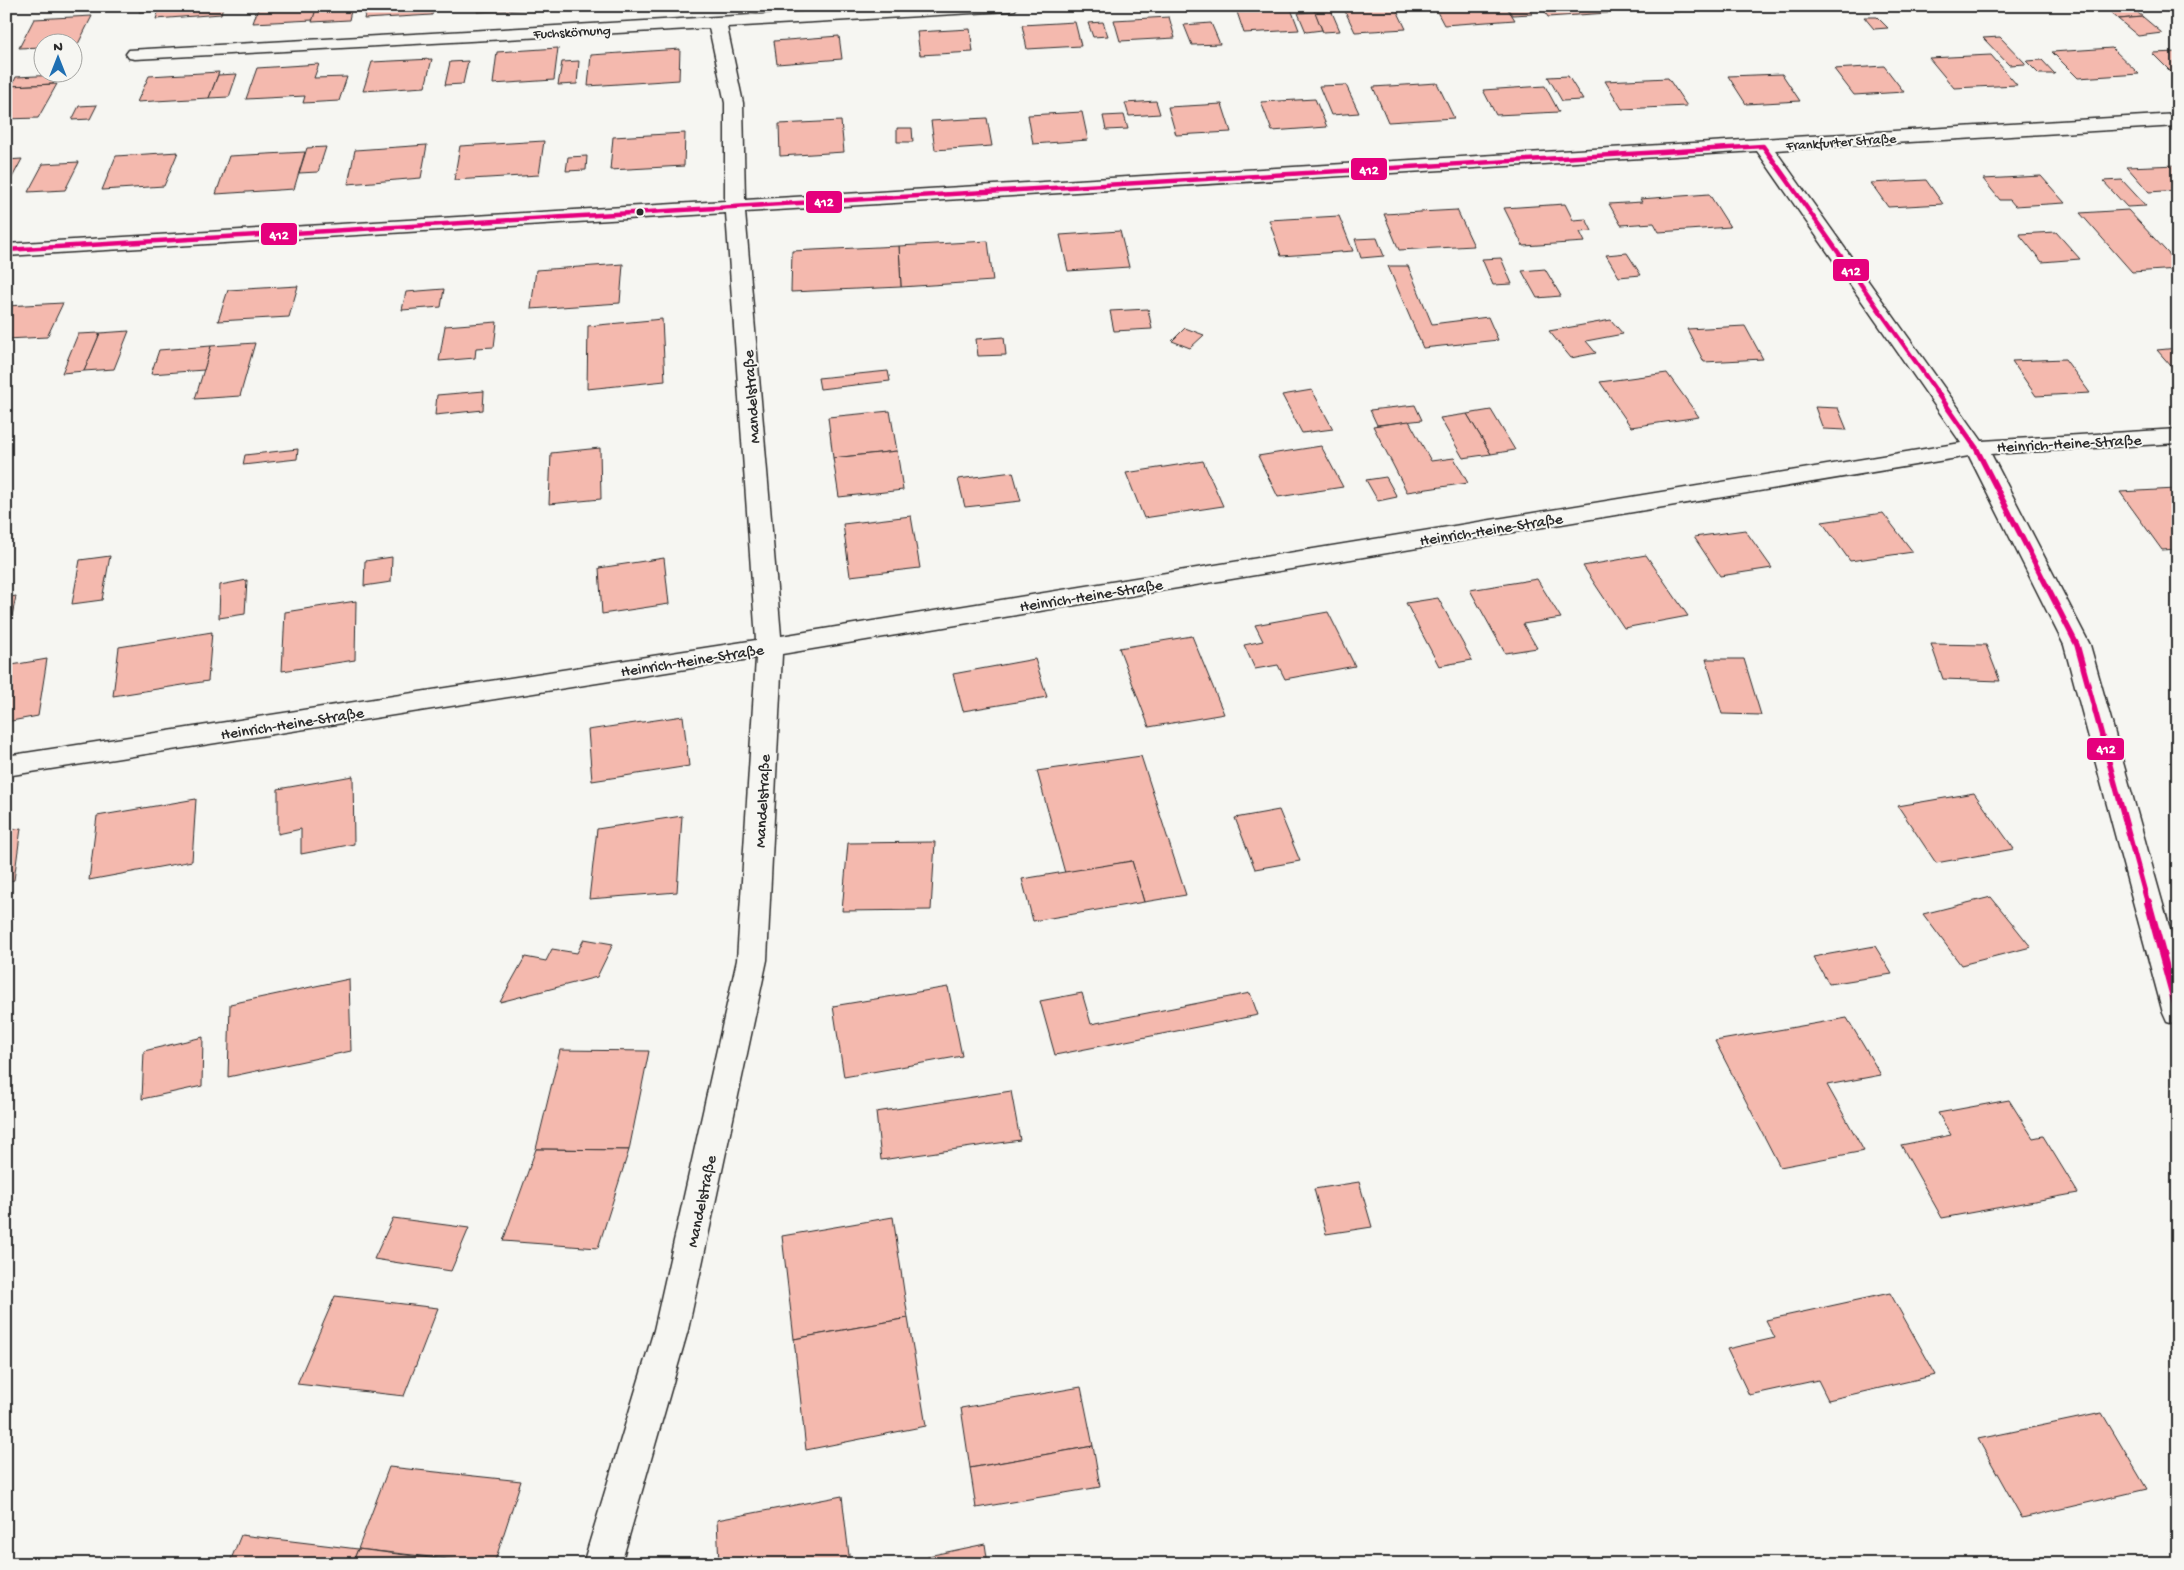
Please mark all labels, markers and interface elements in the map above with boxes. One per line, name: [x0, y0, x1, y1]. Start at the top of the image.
street label: Fuchskörnung: [532, 23, 611, 44]
north arrow: [32, 32, 82, 82]
text: N: [53, 39, 63, 56]
street label: Frankfurter Straße: [1784, 131, 1898, 156]
line badge: 412: [1350, 157, 1388, 181]
text: 412: [1358, 163, 1379, 180]
line badge: 412: [805, 190, 843, 214]
text: 412: [813, 195, 834, 212]
unlabelled marker: [635, 207, 645, 217]
line badge: 412: [260, 222, 298, 246]
text: 412: [268, 228, 289, 245]
line badge: 412: [1832, 258, 1870, 282]
text: 412: [1840, 264, 1861, 281]
street label: Mandelstraße: [741, 349, 766, 444]
street label: Heinrich-Heine-Straße: [1996, 432, 2143, 459]
street label: Heinrich-Heine-Straße: [1419, 511, 1565, 552]
street label: Heinrich-Heine-Straße: [1019, 577, 1165, 618]
street label: Heinrich-Heine-Straße: [620, 642, 766, 683]
street label: Heinrich-Heine-Straße: [220, 705, 366, 746]
line badge: 412: [2086, 737, 2125, 761]
text: 412: [2095, 742, 2116, 759]
street label: Mandelstraße: [753, 753, 776, 848]
street label: Mandelstraße: [684, 1153, 723, 1250]

